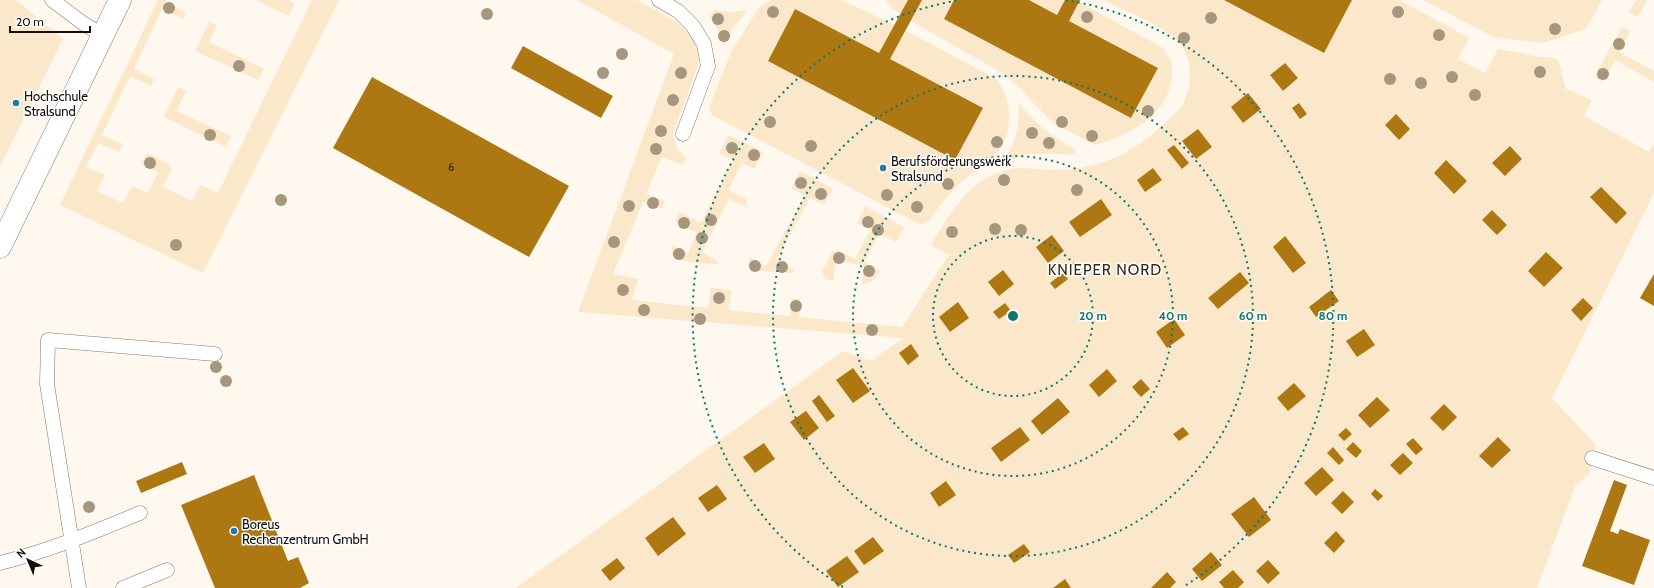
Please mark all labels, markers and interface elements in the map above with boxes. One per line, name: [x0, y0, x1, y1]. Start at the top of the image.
scale bar: [10, 8, 90, 34]
text: 20 m: [16, 14, 44, 29]
place label: Hochschule Stralsund: [24, 88, 88, 119]
marker: Hochschule Stralsund: [11, 98, 21, 108]
place label: Berufsförderungswerk Stralsund: [891, 153, 1011, 184]
house number: 6: [448, 160, 454, 174]
marker: Berufsförderungswerk Stralsund: [878, 163, 888, 173]
district label: KNIEPER NORD: [1048, 261, 1162, 279]
text: 20 m: [1079, 308, 1107, 323]
text: 40 m: [1158, 308, 1188, 323]
text: 60 m: [1239, 308, 1267, 323]
text: 80 m: [1319, 308, 1347, 323]
centre of rings: [1006, 309, 1020, 323]
place label: Boreus Rechenzentrum GmbH: [242, 516, 369, 547]
marker: Boreus Rechenzentrum GmbH: [229, 526, 239, 536]
north arrow: [8, 540, 48, 580]
text: N: [13, 545, 29, 561]

